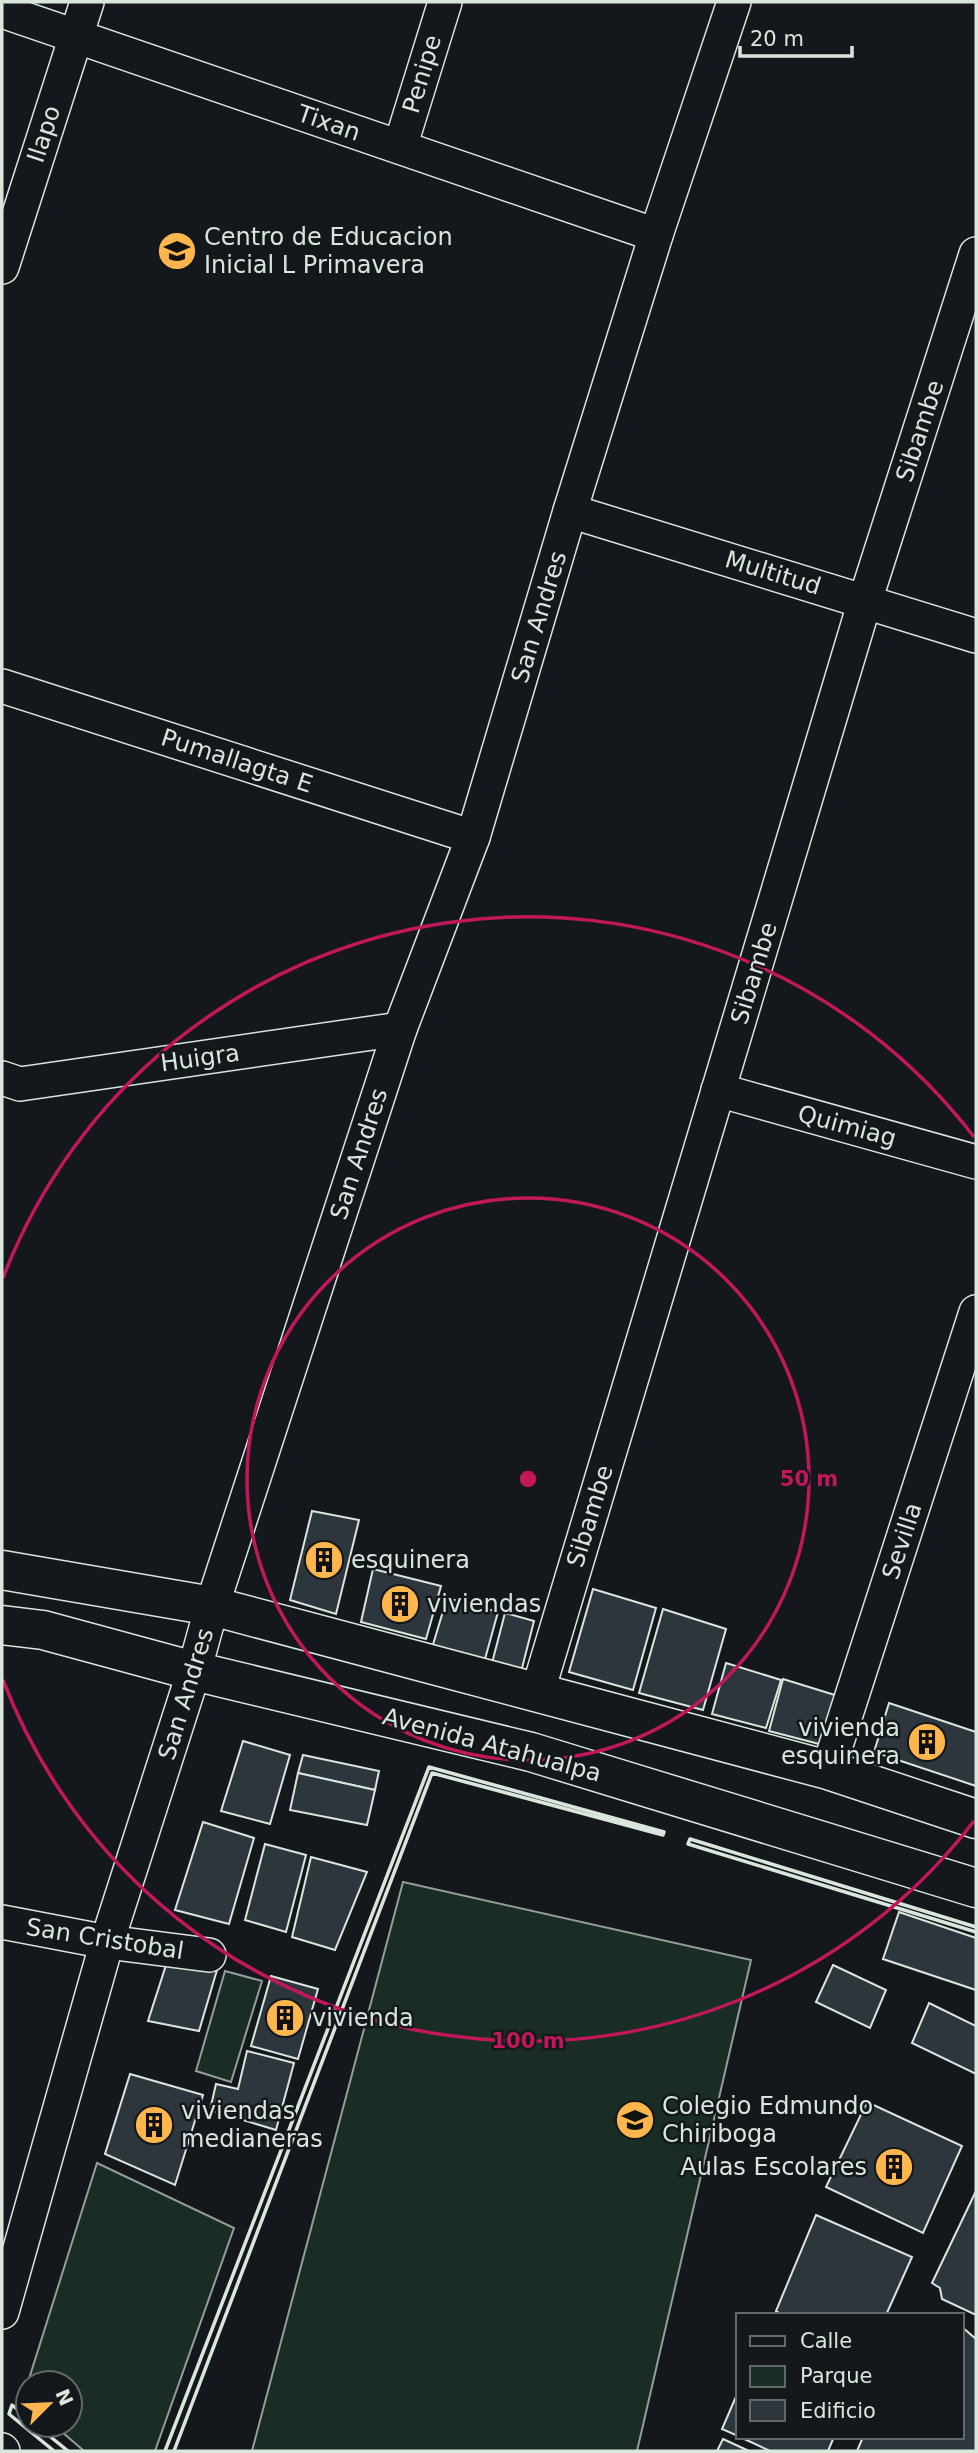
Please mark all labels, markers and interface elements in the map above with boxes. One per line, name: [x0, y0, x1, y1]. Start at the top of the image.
scale bar: [740, 14, 852, 58]
text: 20 m: [750, 27, 804, 51]
street label: Penipe: [397, 32, 447, 116]
street label: Tixan: [293, 99, 364, 147]
street label: Ilapo: [22, 102, 66, 166]
place label: Centro de Educacion Inicial L Primavera: [204, 223, 453, 279]
school or university icon: Centro de Educacion Inicial L Primavera: [156, 230, 198, 272]
street label: Sibambe: [890, 377, 950, 485]
street label: Multitud: [722, 545, 824, 601]
street label: San Andres: [506, 548, 572, 686]
street label: Pumallagta E: [158, 723, 316, 799]
street label: Sibambe: [725, 919, 783, 1027]
street label: Huigra: [159, 1039, 241, 1077]
street label: San Andres: [325, 1085, 393, 1223]
street label: Quimiag: [795, 1099, 899, 1153]
street label: Sibambe: [561, 1462, 619, 1570]
centre of rings: [516, 1467, 540, 1491]
text: 50 m: [780, 1467, 838, 1491]
street label: Sevilla: [876, 1499, 928, 1583]
building icon: esquinera: [303, 1539, 345, 1581]
place label: esquinera: [351, 1546, 470, 1574]
building icon: viviendas: [379, 1583, 421, 1625]
place label: viviendas: [427, 1590, 541, 1618]
street label: San Andres: [153, 1625, 219, 1763]
street label: Avenida Atahualpa: [380, 1702, 604, 1788]
place label: vivienda esquinera: [781, 1714, 900, 1770]
building icon: vivienda esquinera: [906, 1721, 948, 1763]
street label: San Cristobal: [24, 1913, 186, 1965]
building icon: vivienda: [264, 1997, 306, 2039]
place label: vivienda: [312, 2004, 414, 2032]
text: 100 m: [491, 2029, 565, 2053]
place label: Colegio Edmundo Chiriboga: [662, 2092, 873, 2148]
place label: viviendas medianeras: [181, 2097, 323, 2153]
school or university icon: Colegio Edmundo Chiriboga: [614, 2099, 656, 2141]
building icon: viviendas medianeras: [133, 2104, 175, 2146]
building icon: Aulas Escolares: [873, 2146, 915, 2188]
place label: Aulas Escolares: [680, 2153, 867, 2181]
legend: [736, 2313, 964, 2439]
text: Calle: [800, 2329, 852, 2353]
text: Parque: [800, 2364, 872, 2388]
north arrow: [14, 2369, 84, 2439]
text: N: [51, 2385, 78, 2409]
text: Edificio: [800, 2399, 876, 2423]

